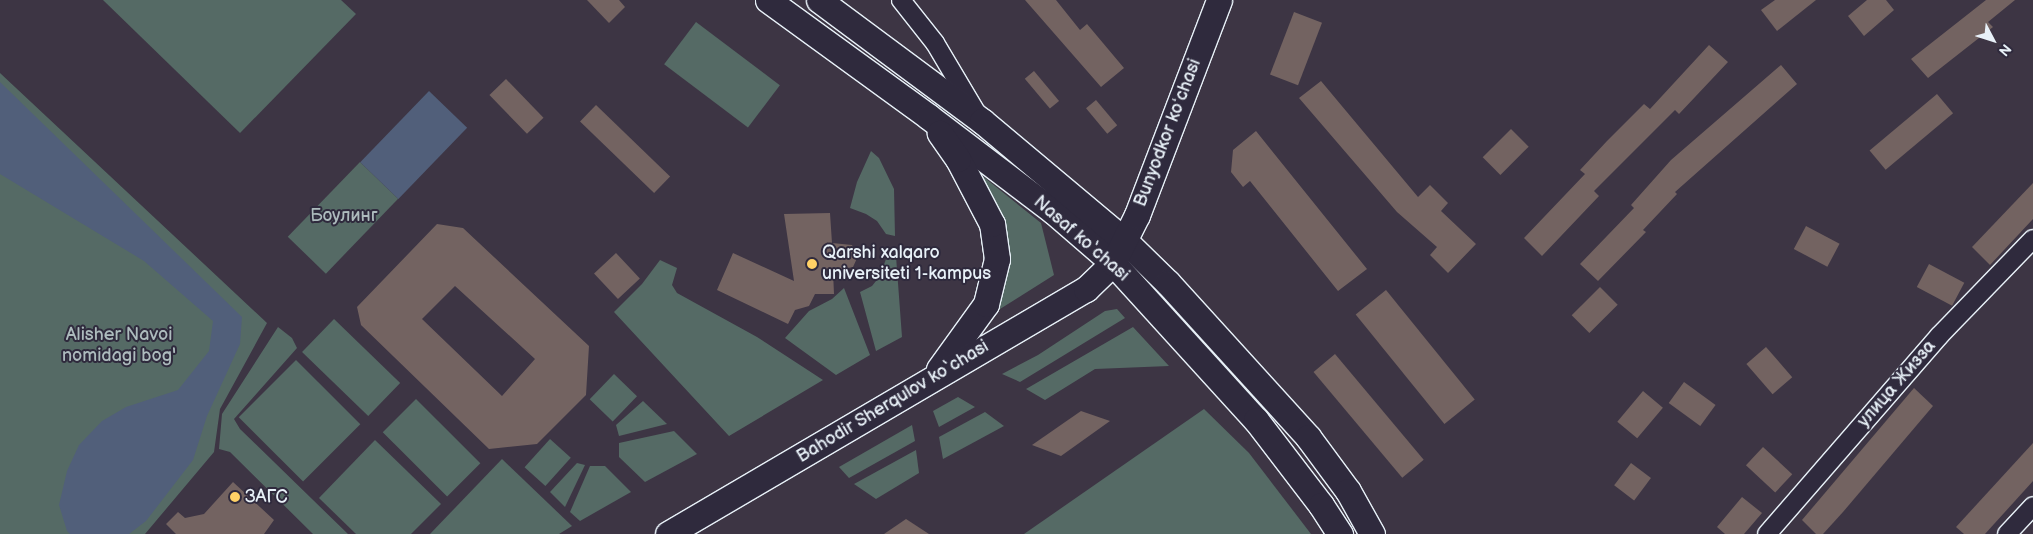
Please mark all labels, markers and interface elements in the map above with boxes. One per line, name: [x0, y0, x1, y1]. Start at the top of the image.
north arrow: [1968, 15, 2018, 65]
text: N: [1995, 40, 2015, 59]
street label: Bunyodkor koʻchasi: [1130, 56, 1206, 210]
street label: Nasaf ko‘chasi: [1029, 192, 1133, 286]
park label: Боулинг: [310, 205, 378, 227]
place label: Qarshi xalqaro universiteti 1-kampus: [822, 243, 991, 286]
marker: Qarshi xalqaro universiteti 1-kampus: [806, 258, 818, 270]
park label: Alisher Navoi nomidagi bog': [62, 325, 176, 368]
street label: Bahodir Sherqulov ko‘chasi: [793, 336, 993, 468]
street label: улица Жизза: [1853, 336, 1941, 432]
place label: ЗАГС: [245, 486, 288, 508]
marker: ЗАГС: [229, 491, 241, 503]

